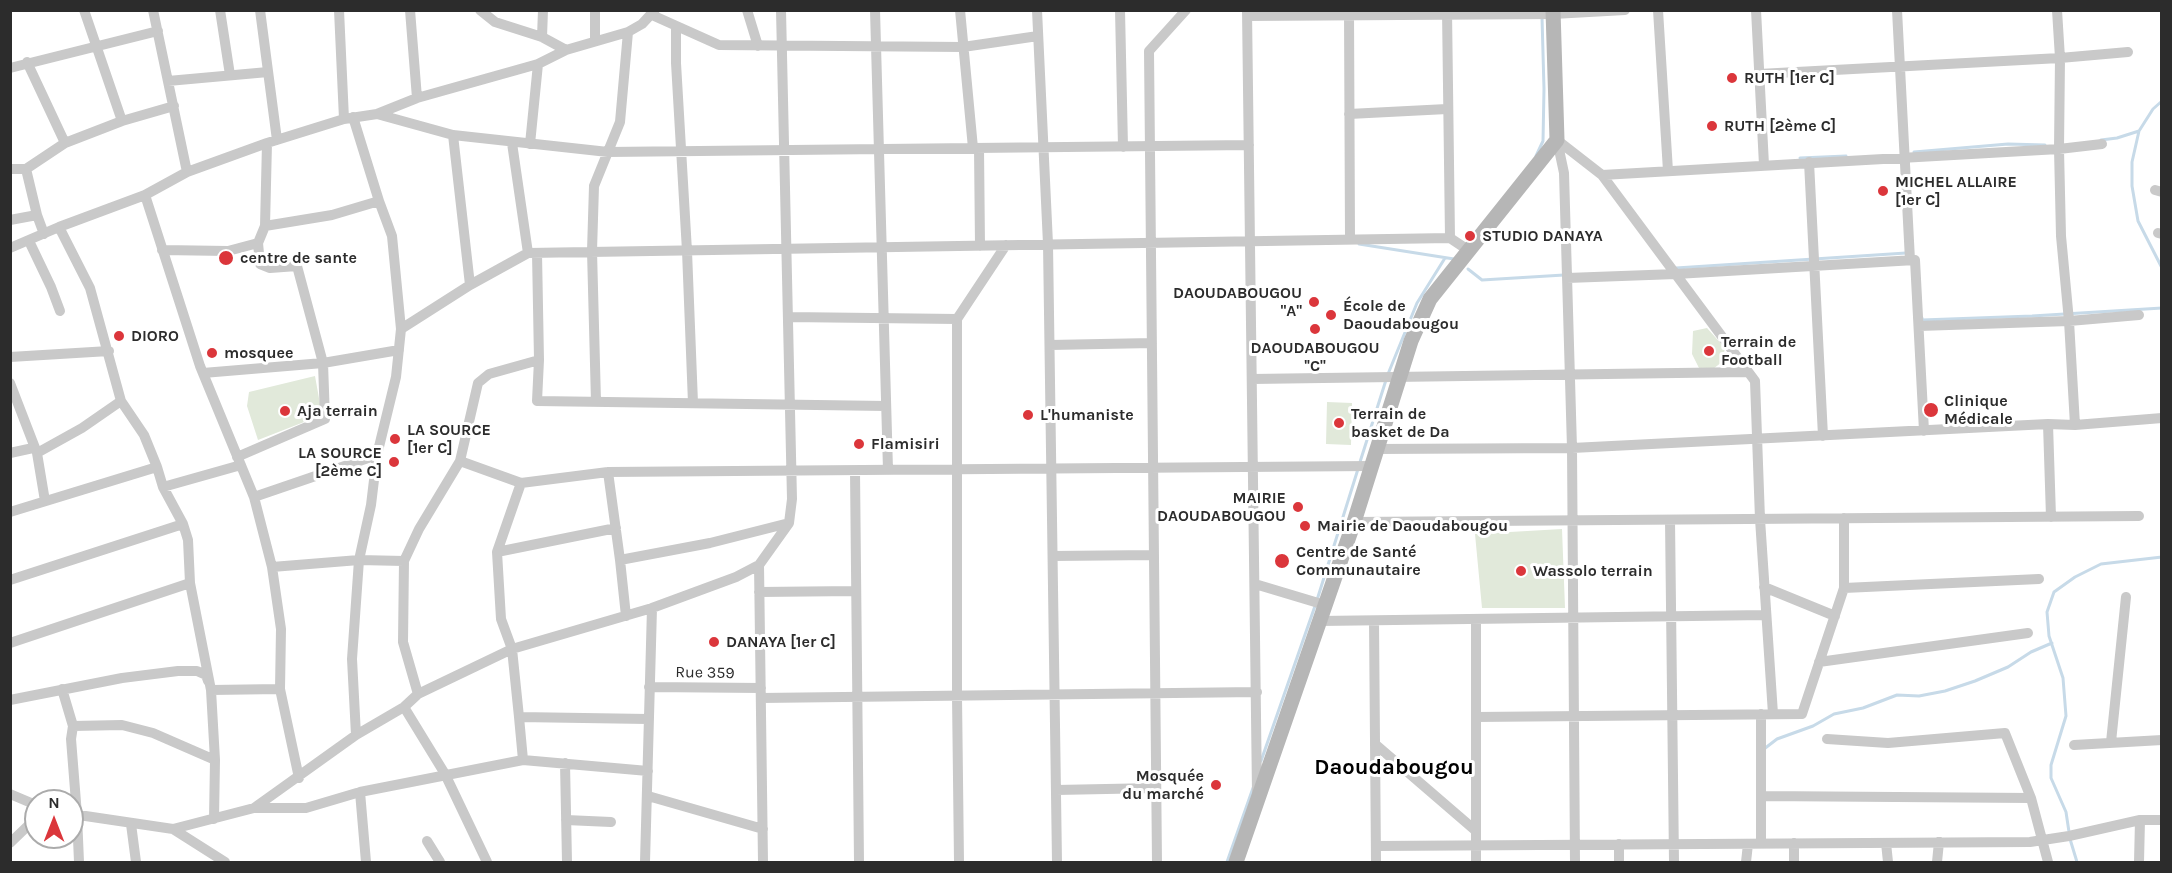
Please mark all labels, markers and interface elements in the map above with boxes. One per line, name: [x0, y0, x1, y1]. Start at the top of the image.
place label: RUTH [1er C]: [1744, 68, 1835, 88]
marker: RUTH [1er C]: [1725, 71, 1739, 85]
place label: RUTH [2ème C]: [1724, 116, 1836, 136]
marker: RUTH [2ème C]: [1705, 119, 1719, 133]
place label: MICHEL ALLAIRE [1er C]: [1895, 172, 2017, 210]
marker: MICHEL ALLAIRE [1er C]: [1876, 184, 1890, 198]
place label: STUDIO DANAYA: [1482, 226, 1603, 246]
marker: STUDIO DANAYA: [1463, 229, 1477, 243]
place label: centre de sante: [240, 248, 357, 268]
marker: centre de sante: [217, 249, 235, 267]
place label: DAOUDABOUGOU ''A'': [1173, 283, 1302, 321]
marker: DAOUDABOUGOU ''A'': [1307, 295, 1321, 309]
place label: École de Daoudabougou: [1343, 296, 1459, 334]
marker: École de Daoudabougou: [1324, 308, 1338, 322]
marker: DAOUDABOUGOU ''C'': [1308, 322, 1322, 336]
place label: DIORO: [131, 326, 179, 346]
marker: DIORO: [112, 329, 126, 343]
place label: Terrain de Football: [1721, 332, 1796, 370]
place label: DAOUDABOUGOU ''C'': [1250, 338, 1380, 376]
place label: mosquee: [224, 343, 293, 363]
marker: Terrain de Football: [1702, 344, 1716, 358]
marker: mosquee: [205, 346, 219, 360]
place label: Clinique Médicale: [1944, 391, 2013, 429]
place label: Aja terrain: [297, 401, 378, 421]
marker: Clinique Médicale: [1922, 401, 1940, 419]
marker: Aja terrain: [278, 404, 292, 418]
place label: Terrain de basket de Da: [1351, 404, 1450, 442]
place label: L'humaniste: [1040, 405, 1134, 425]
marker: L'humaniste: [1021, 408, 1035, 422]
marker: Terrain de basket de Da: [1332, 416, 1346, 430]
place label: LA SOURCE [1er C]: [407, 420, 491, 458]
marker: LA SOURCE [1er C]: [388, 432, 402, 446]
place label: Flamisiri: [871, 434, 940, 454]
marker: Flamisiri: [852, 437, 866, 451]
place label: LA SOURCE [2ème C]: [298, 443, 382, 481]
marker: LA SOURCE [2ème C]: [387, 455, 401, 469]
place label: MAIRIE DAOUDABOUGOU: [1157, 488, 1286, 526]
marker: MAIRIE DAOUDABOUGOU: [1291, 500, 1305, 514]
place label: Mairie de Daoudabougou: [1317, 516, 1508, 536]
marker: Mairie de Daoudabougou: [1298, 519, 1312, 533]
place label: Centre de Santé Communautaire: [1296, 542, 1421, 580]
marker: Centre de Santé Communautaire: [1273, 552, 1291, 570]
place label: Wassolo terrain: [1533, 561, 1653, 581]
marker: Wassolo terrain: [1514, 564, 1528, 578]
place label: DANAYA [1er C]: [726, 632, 836, 652]
marker: DANAYA [1er C]: [707, 635, 721, 649]
street label: Rue 359: [675, 663, 735, 683]
district label: Daoudabougou: [1314, 755, 1474, 781]
place label: Mosquée du marché: [1122, 766, 1204, 804]
marker: Mosquée du marché: [1209, 778, 1223, 792]
north arrow: [24, 789, 84, 849]
text: N: [48, 793, 60, 812]

